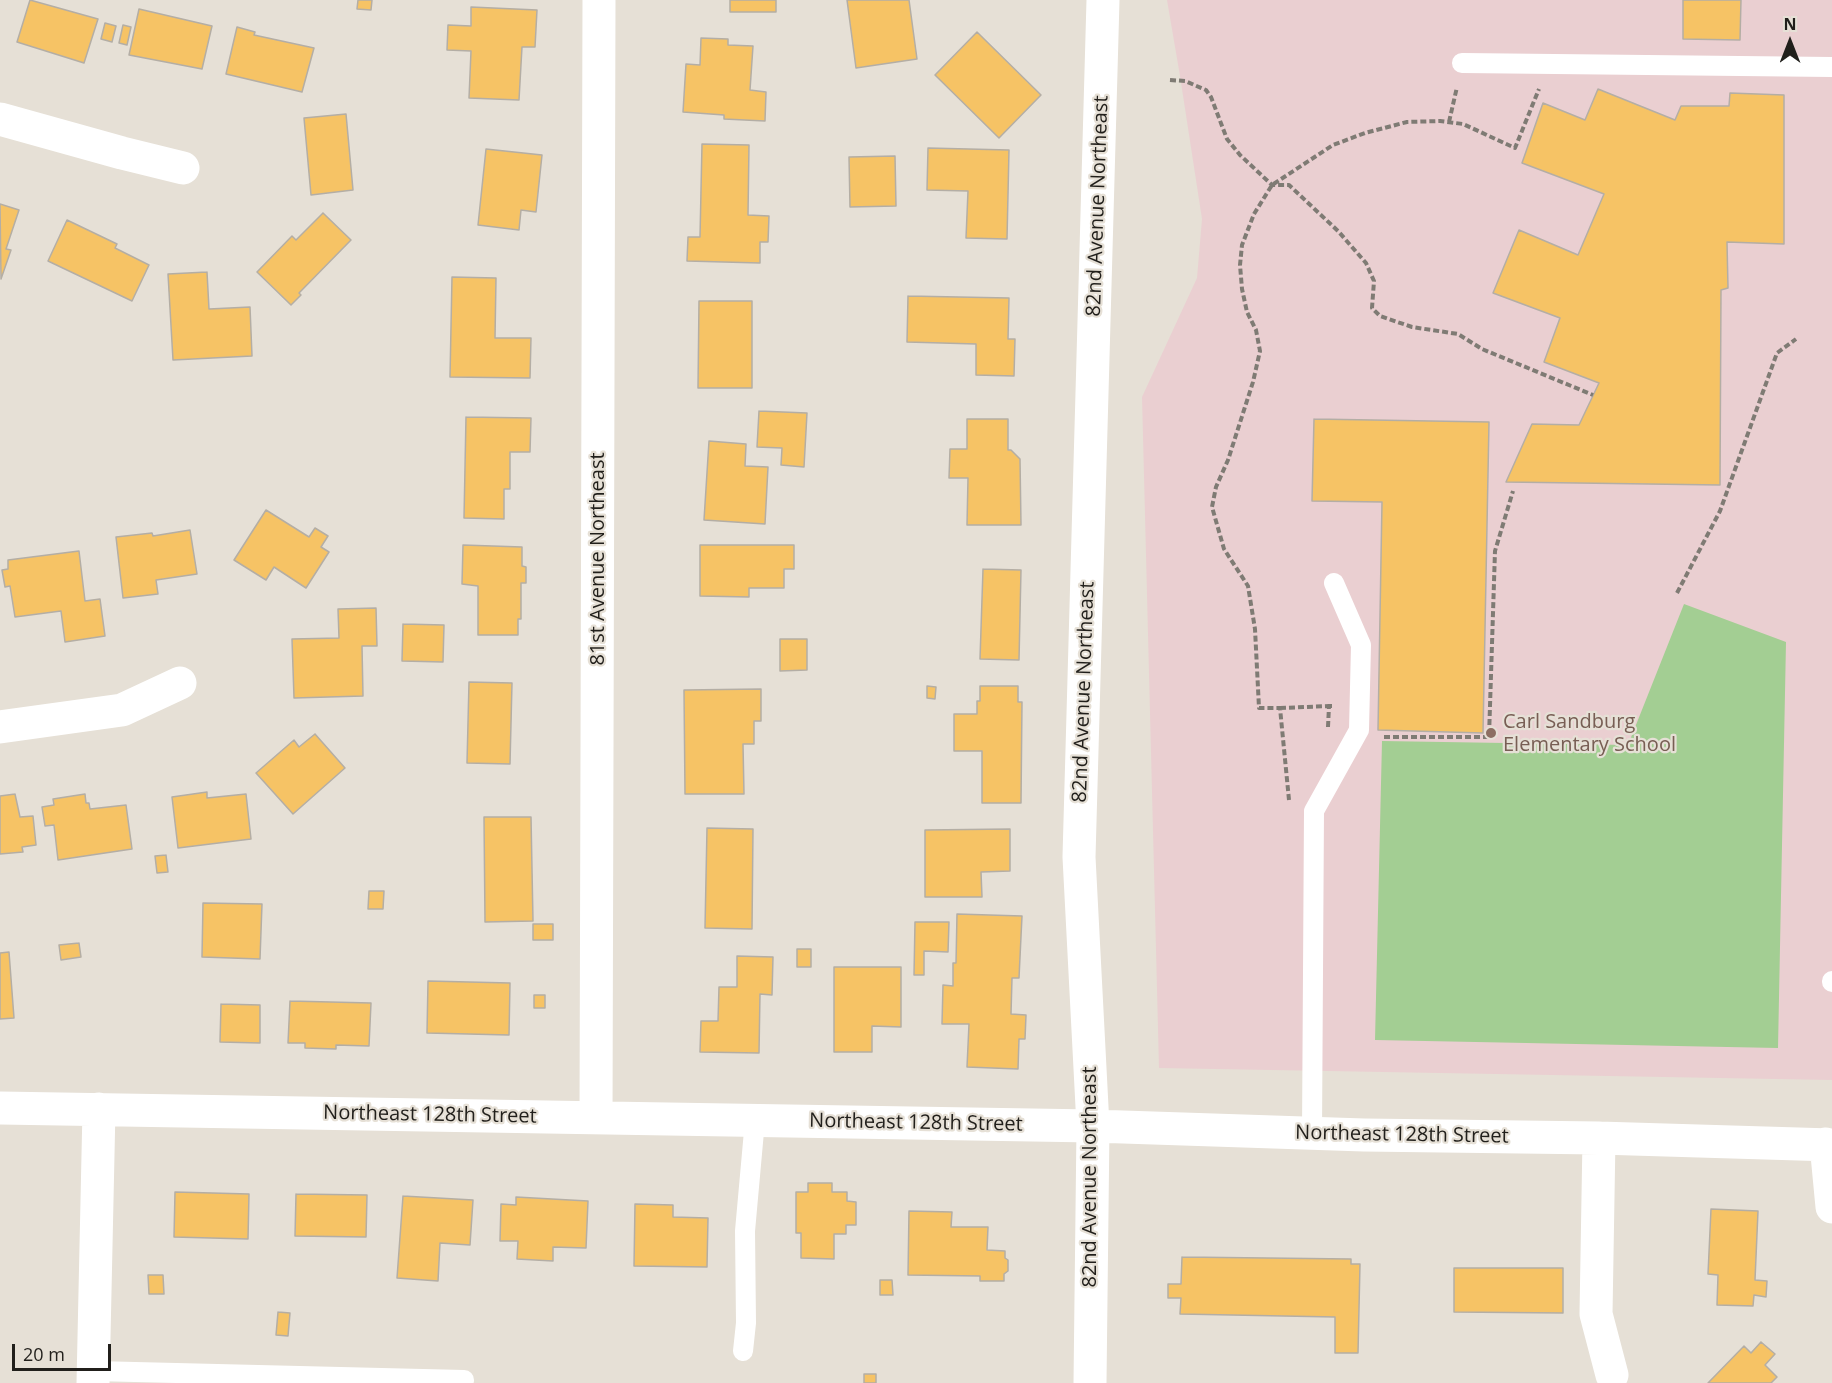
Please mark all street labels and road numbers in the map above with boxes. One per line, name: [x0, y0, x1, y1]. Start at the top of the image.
street label: 82nd Avenue Northeast: [1082, 95, 1114, 317]
street label: 81st Avenue Northeast: [586, 452, 610, 666]
street label: 82nd Avenue Northeast: [1068, 581, 1100, 803]
street label: 82nd Avenue Northeast: [1078, 1066, 1102, 1288]
street label: Northeast 128th Street: [323, 1101, 537, 1129]
street label: Northeast 128th Street: [809, 1109, 1023, 1137]
street label: Northeast 128th Street: [1295, 1121, 1509, 1149]

